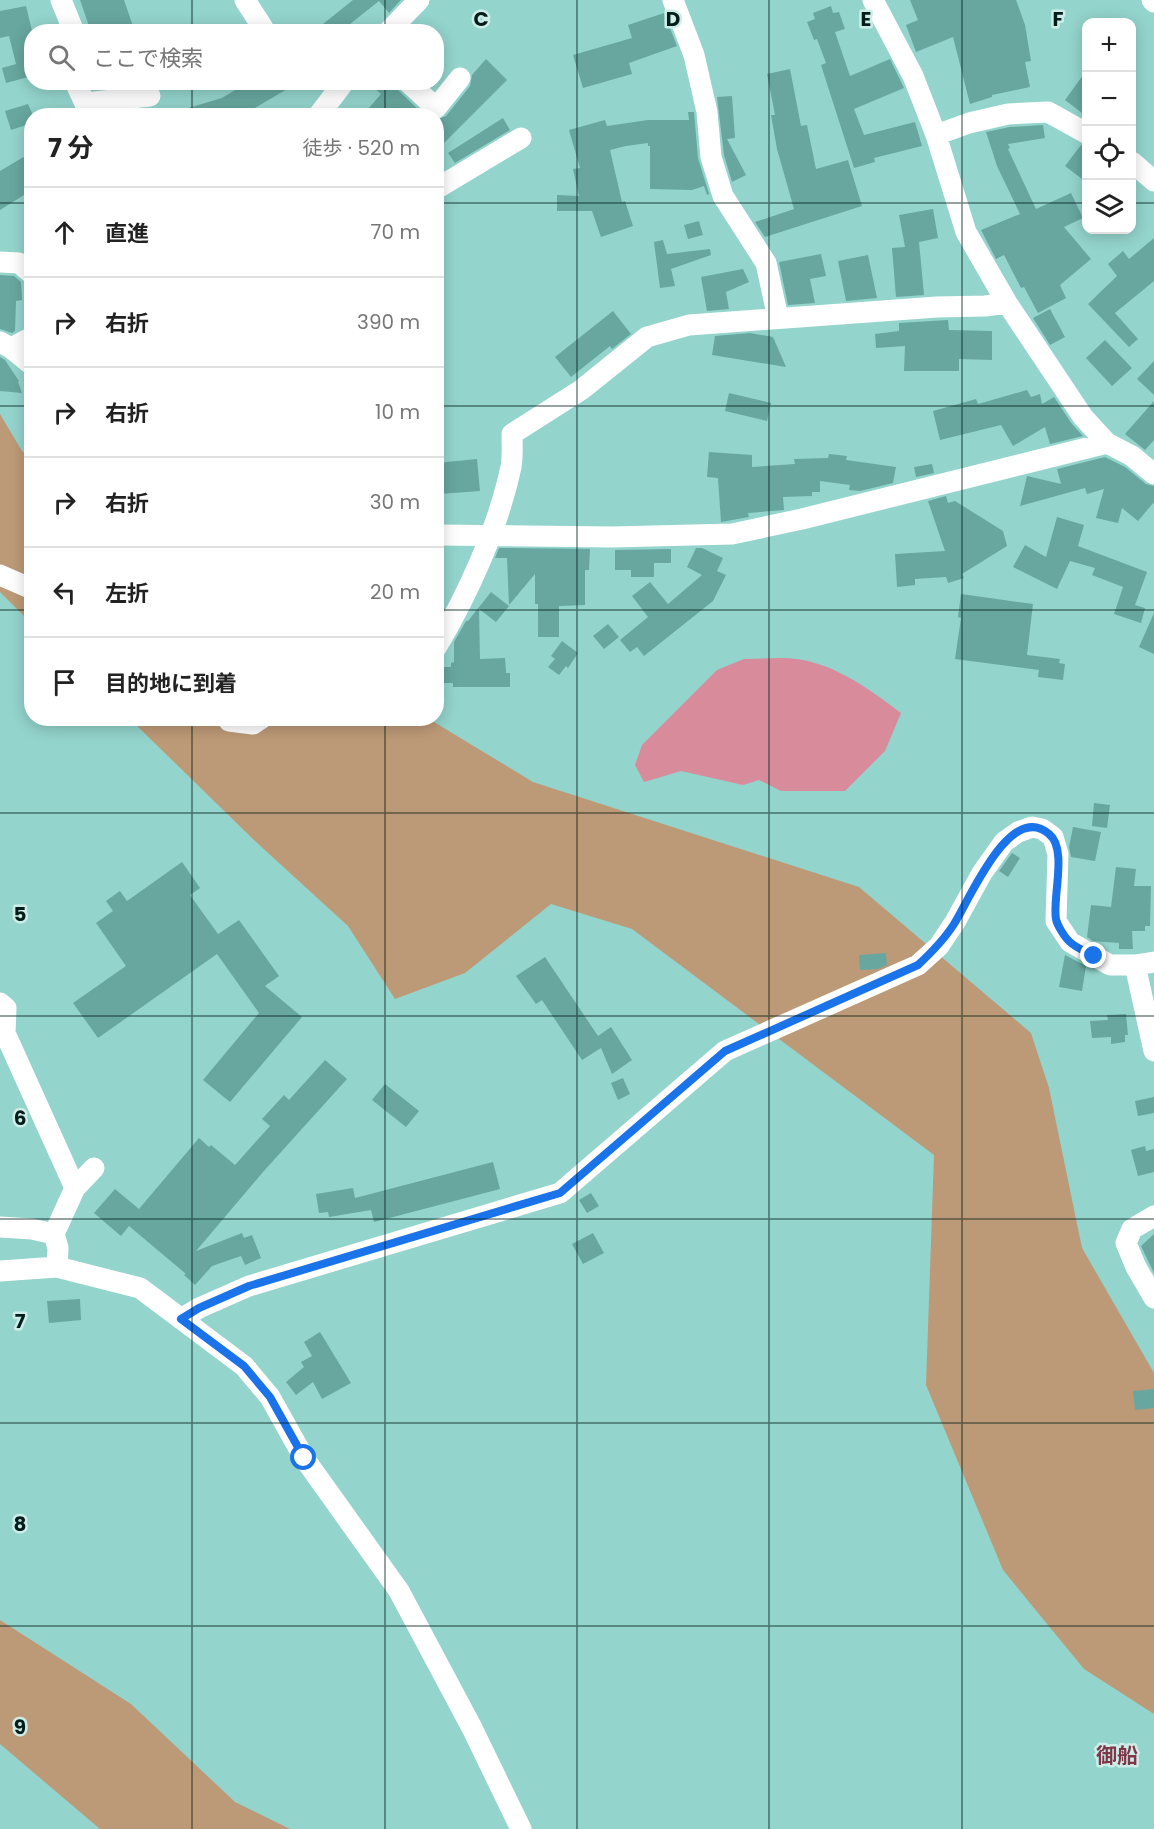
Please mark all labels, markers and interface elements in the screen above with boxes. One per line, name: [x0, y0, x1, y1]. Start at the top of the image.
text: C: [473, 5, 489, 33]
text: D: [666, 5, 680, 33]
text: E: [861, 5, 871, 33]
text: F: [1053, 5, 1064, 33]
map controls: [1082, 18, 1136, 234]
button: +: [1082, 18, 1136, 72]
search box: [24, 24, 444, 90]
icon: search: [45, 41, 78, 74]
text: ここで検索: [93, 43, 203, 74]
button: −: [1082, 72, 1136, 126]
button: locate: [1082, 126, 1136, 180]
text: 7 分: [48, 130, 93, 166]
text: 徒歩 · 520 m: [303, 134, 420, 162]
button: layers: [1082, 180, 1136, 234]
icon: ahead: [48, 216, 81, 249]
text: 直進: [105, 218, 149, 249]
text: 70 m: [371, 218, 420, 246]
icon: right: [48, 306, 81, 339]
text: 右折: [105, 308, 149, 339]
text: 390 m: [357, 308, 420, 336]
icon: right: [48, 396, 81, 429]
text: 右折: [105, 398, 149, 429]
text: 10 m: [375, 398, 420, 426]
icon: right: [48, 486, 81, 519]
text: 右折: [105, 488, 149, 519]
text: 30 m: [370, 488, 420, 516]
icon: left: [48, 576, 81, 609]
text: 左折: [105, 578, 149, 609]
text: 20 m: [370, 578, 420, 606]
icon: arrive: [48, 666, 81, 699]
text: 目的地に到着: [105, 668, 237, 699]
text: 5: [14, 900, 27, 928]
route end: [1080, 942, 1106, 968]
text: 6: [14, 1104, 26, 1132]
text: 7: [15, 1307, 26, 1335]
route start: [290, 1444, 316, 1470]
text: 8: [14, 1510, 26, 1538]
text: 9: [14, 1713, 26, 1741]
district label: 御船: [1096, 1741, 1138, 1770]

